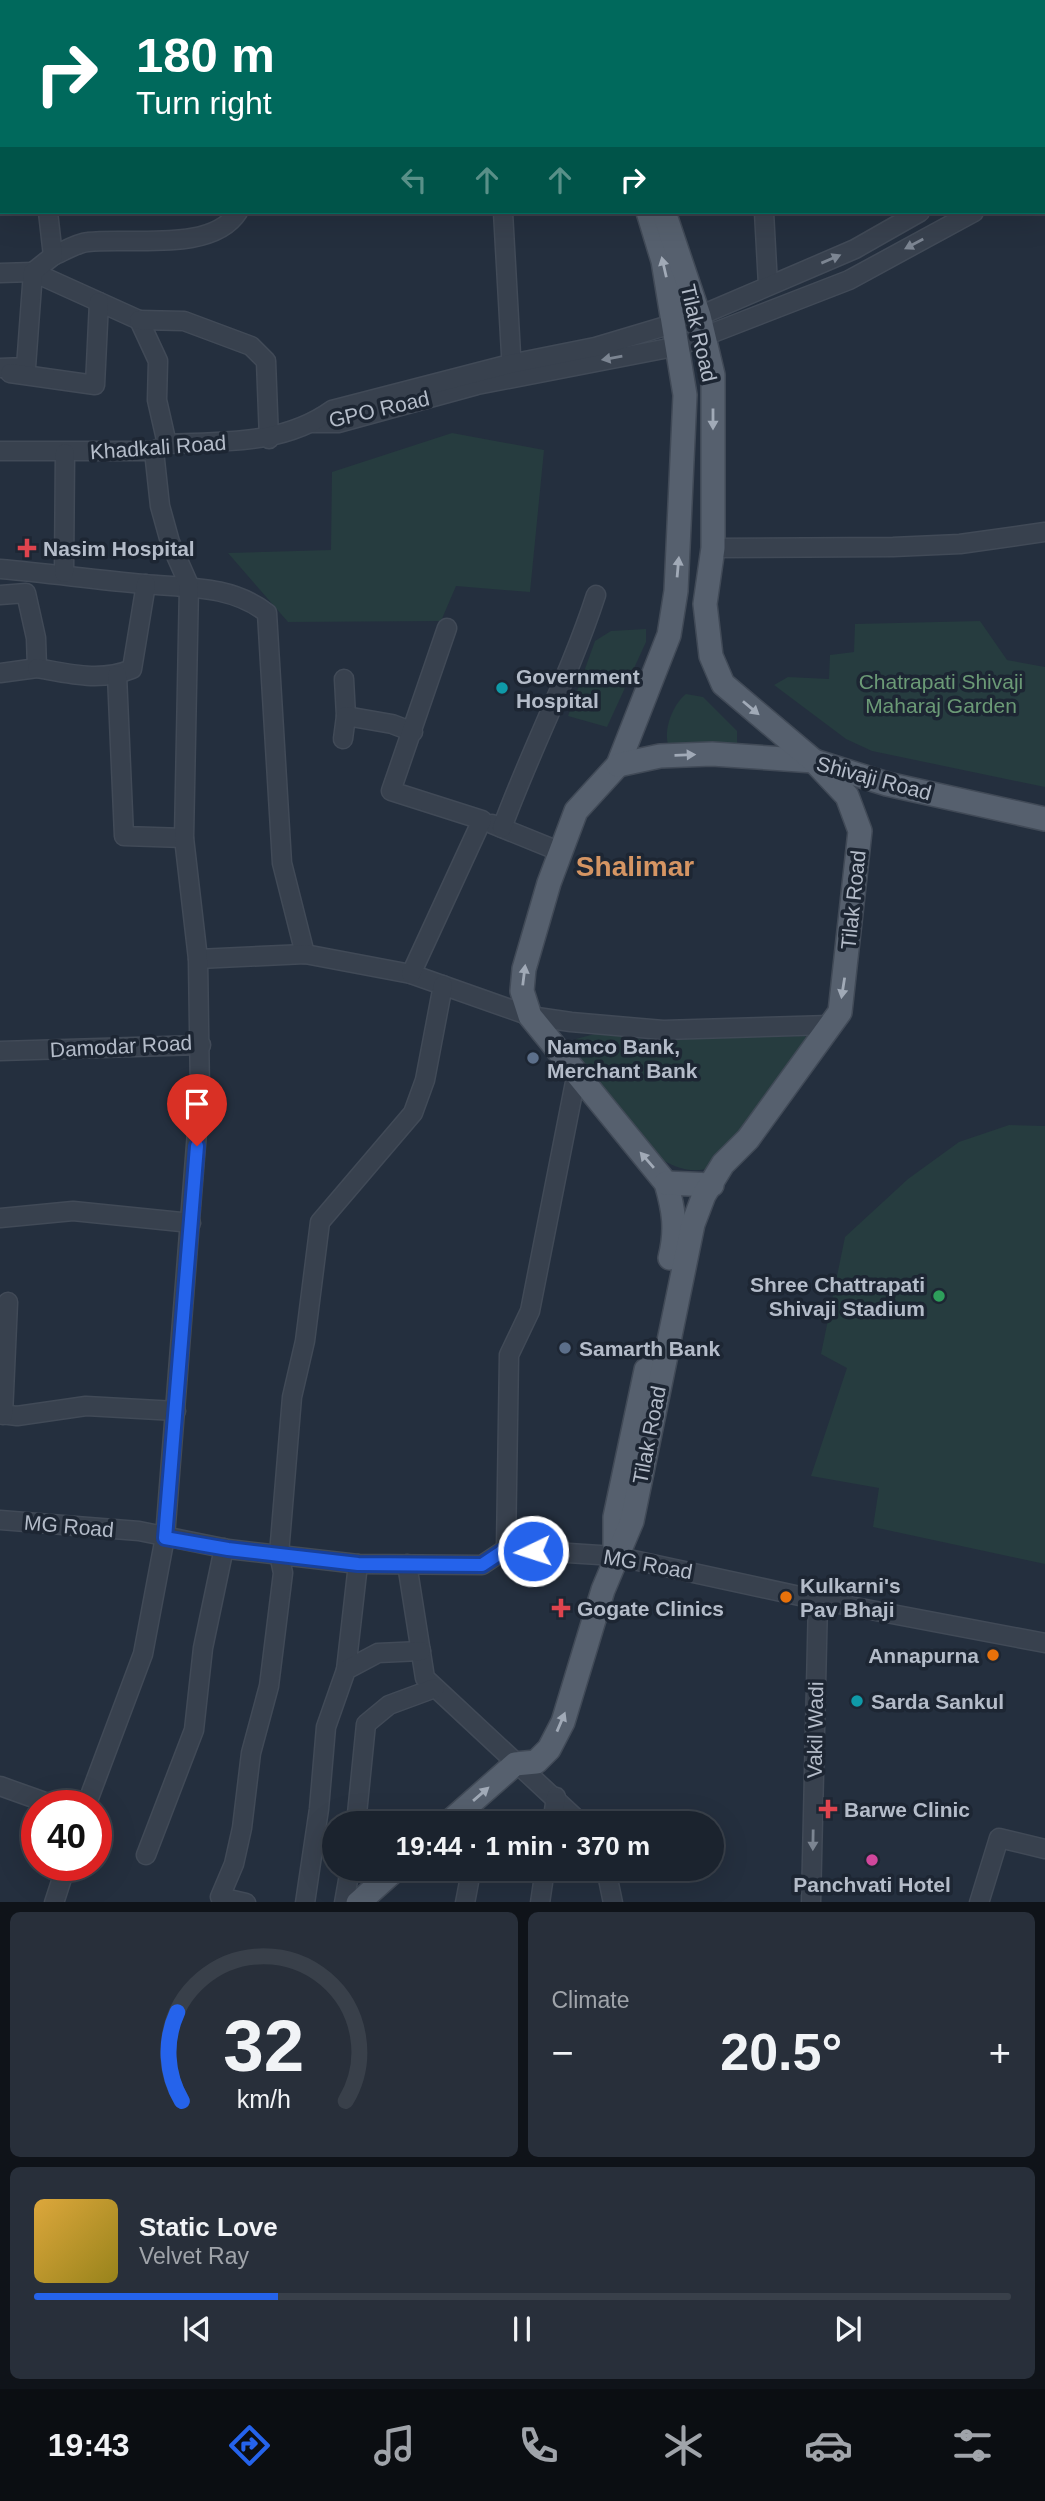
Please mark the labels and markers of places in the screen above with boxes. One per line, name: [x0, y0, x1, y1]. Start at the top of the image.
place label: Nasim Hospital: [43, 537, 195, 560]
marker: Nasim Hospital: [17, 538, 37, 558]
place label: Government Hospital: [516, 665, 640, 712]
marker: Government Hospital: [494, 680, 510, 696]
place label: Namco Bank, Merchant Bank: [547, 1035, 698, 1082]
marker: Namco Bank, Merchant Bank: [525, 1050, 541, 1066]
pin: [167, 1074, 227, 1146]
place label: Shree Chattrapati Shivaji Stadium: [750, 1273, 925, 1320]
marker: Shree Chattrapati Shivaji Stadium: [931, 1288, 947, 1304]
place label: Samarth Bank: [579, 1337, 721, 1360]
marker: Samarth Bank: [557, 1340, 573, 1356]
place label: Kulkarni's Pav Bhaji: [800, 1574, 901, 1621]
marker: Kulkarni's Pav Bhaji: [778, 1589, 794, 1605]
place label: Gogate Clinics: [577, 1597, 724, 1620]
marker: Gogate Clinics: [551, 1598, 571, 1618]
place label: Annapurna: [868, 1644, 979, 1667]
marker: Annapurna: [985, 1647, 1001, 1663]
place label: Sarda Sankul: [871, 1690, 1004, 1713]
marker: Sarda Sankul: [849, 1693, 865, 1709]
place label: Barwe Clinic: [844, 1798, 970, 1821]
marker: Barwe Clinic: [818, 1799, 838, 1819]
marker: Panchvati Hotel: [864, 1852, 880, 1868]
place label: Panchvati Hotel: [793, 1873, 951, 1896]

